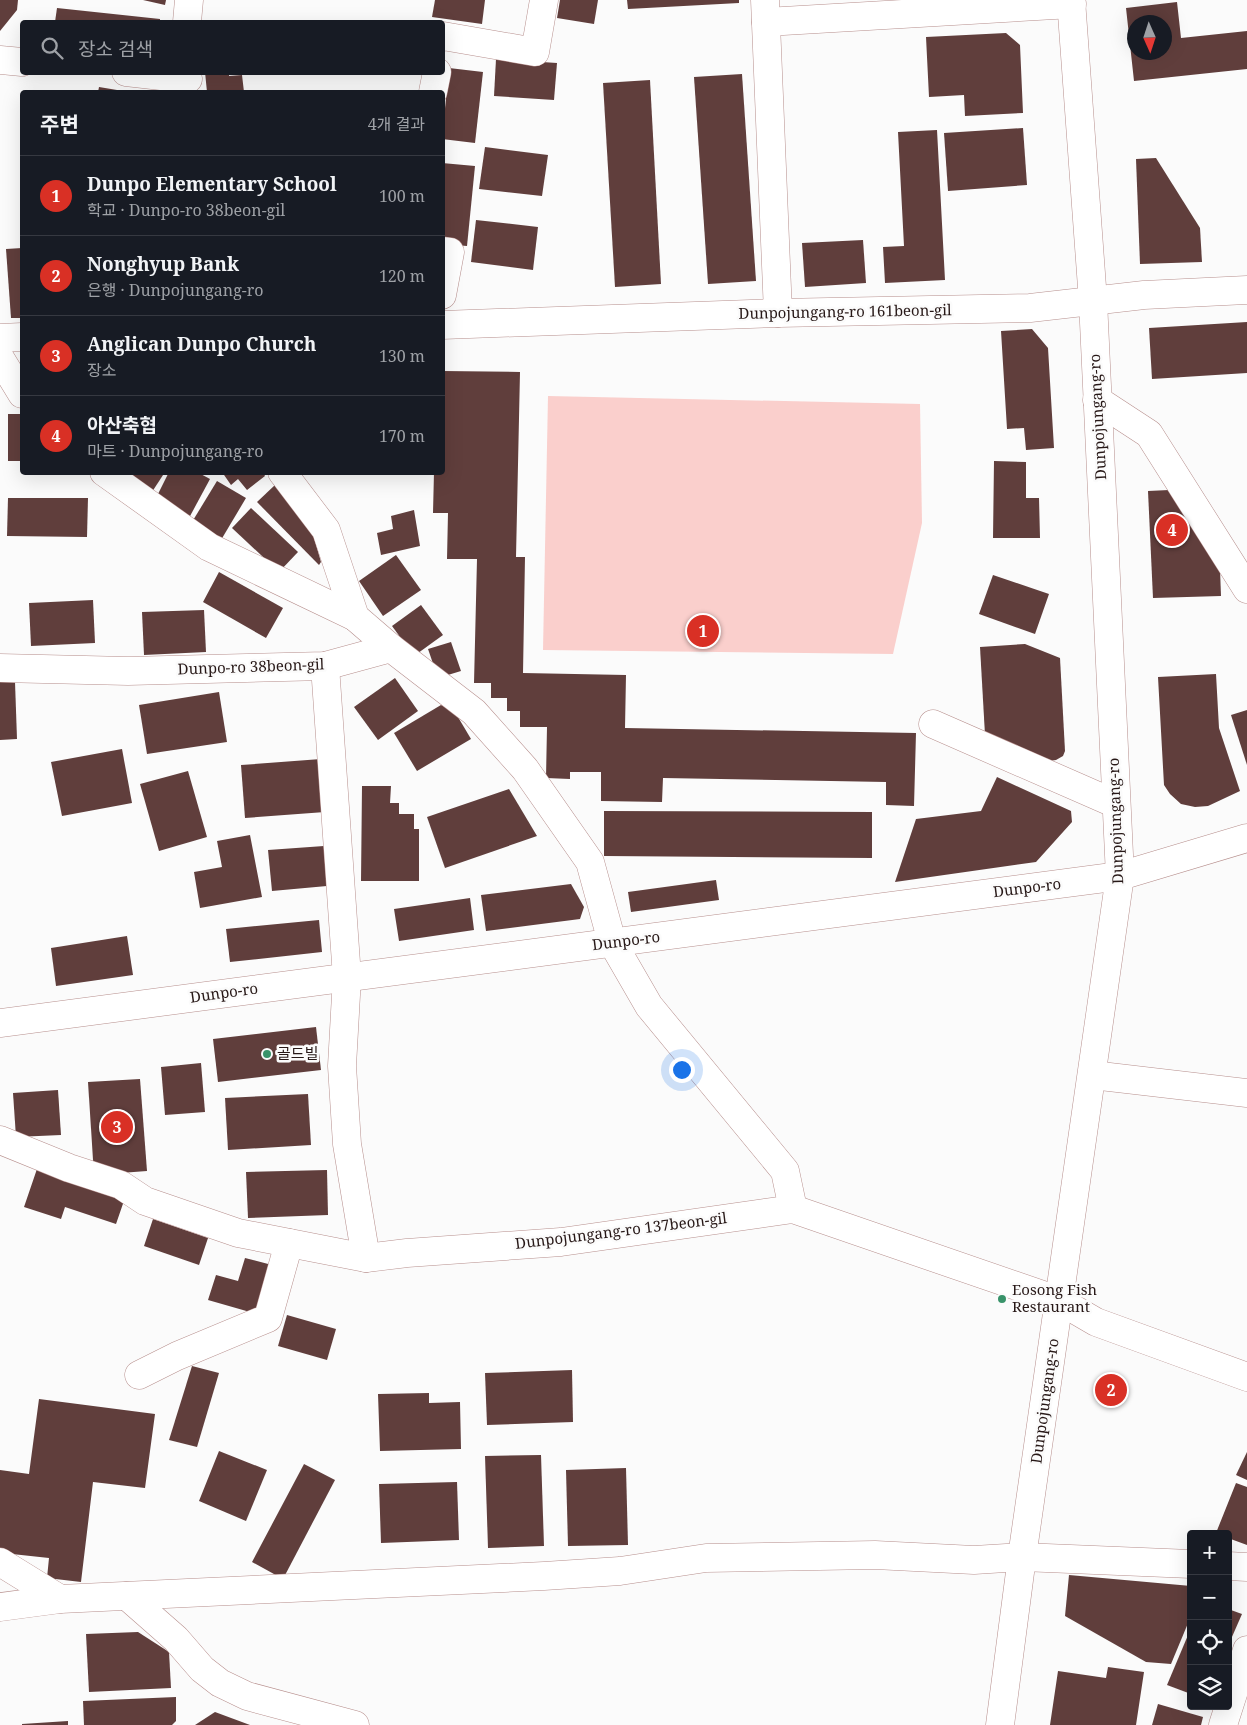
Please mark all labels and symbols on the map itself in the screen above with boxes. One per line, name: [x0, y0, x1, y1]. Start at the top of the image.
north arrow: [1127, 15, 1172, 60]
street label: Dunpojungang-ro 161beon-gil: [738, 299, 952, 323]
street label: Dunpojungang-ro: [1084, 353, 1110, 481]
pin: 4: [1156, 511, 1188, 549]
pin: 1: [687, 612, 719, 650]
street label: Dunpo-ro 38beon-gil: [177, 653, 325, 679]
street label: Dunpojungang-ro: [1103, 758, 1127, 885]
street label: Dunpo-ro: [992, 873, 1062, 901]
street label: Dunpo-ro: [591, 926, 661, 954]
street label: Dunpo-ro: [189, 977, 259, 1007]
place label: 골드빌: [277, 1043, 318, 1063]
marker: 골드빌: [261, 1048, 273, 1060]
your location: [669, 1057, 695, 1083]
pin: 3: [101, 1108, 133, 1146]
street label: Dunpojungang-ro 137beon-gil: [514, 1207, 728, 1253]
place label: Eosong Fish Restaurant: [1012, 1279, 1097, 1316]
marker: Eosong Fish Restaurant: [996, 1293, 1008, 1305]
street label: Dunpojungang-ro: [1025, 1337, 1063, 1465]
pin: 2: [1095, 1371, 1127, 1409]

